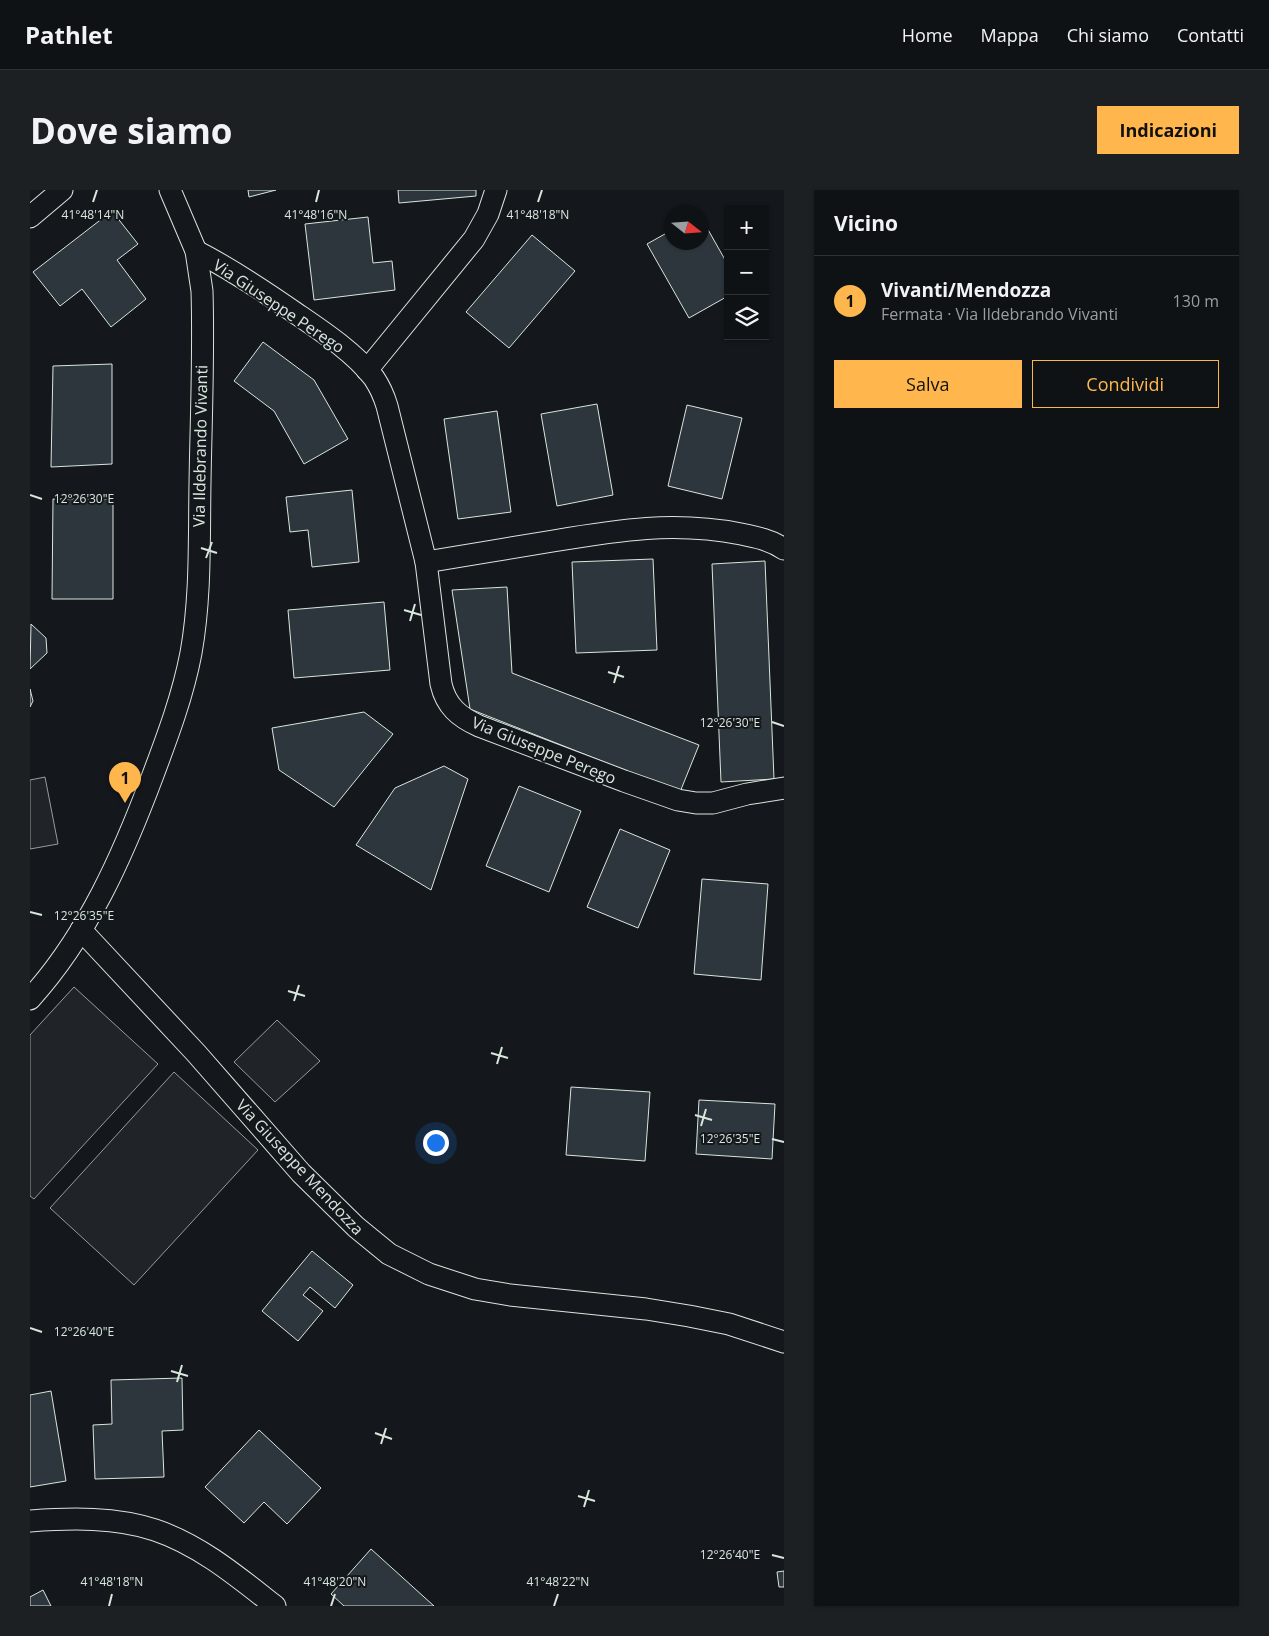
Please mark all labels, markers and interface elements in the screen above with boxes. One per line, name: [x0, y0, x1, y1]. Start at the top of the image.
text: Pathlet: [25, 18, 113, 51]
text: Home: [902, 23, 953, 47]
text: Mappa: [981, 23, 1039, 47]
text: Chi siamo: [1067, 23, 1149, 47]
text: Contatti: [1177, 23, 1244, 47]
button: Indicazioni: [1097, 106, 1239, 154]
text: Dove siamo: [30, 107, 233, 154]
north arrow: [664, 205, 709, 250]
map controls: [724, 205, 769, 340]
button: +: [724, 205, 769, 250]
text: 41°48'14"N: [62, 206, 124, 223]
text: 41°48'16"N: [285, 206, 347, 223]
text: 41°48'18"N: [507, 206, 569, 223]
text: Vicino: [834, 209, 898, 237]
button: −: [724, 250, 769, 295]
street label: Via Giuseppe Perego: [209, 254, 349, 358]
text: Vivanti/Mendozza: [881, 277, 1051, 303]
text: 1: [845, 290, 855, 312]
text: 130 m: [1173, 290, 1219, 312]
button: layers: [724, 295, 769, 340]
text: Fermata · Via Ildebrando Vivanti: [881, 303, 1118, 325]
button: Salva: [834, 360, 1022, 408]
button: Condividi: [1032, 360, 1219, 408]
street label: Via Ildebrando Vivanti: [188, 365, 212, 527]
text: 12°26'30"E: [54, 490, 114, 507]
street label: Via Giuseppe Perego: [469, 711, 619, 789]
text: 12°26'30"E: [700, 714, 760, 731]
pin: 1: [109, 762, 141, 803]
text: 12°26'35"E: [54, 907, 114, 924]
street label: Via Giuseppe Mendozza: [231, 1094, 369, 1240]
your location: [423, 1130, 449, 1156]
text: 12°26'35"E: [700, 1130, 760, 1147]
text: 12°26'40"E: [54, 1323, 114, 1340]
text: 12°26'40"E: [700, 1546, 760, 1563]
text: 41°48'18"N: [81, 1573, 143, 1590]
text: 41°48'20"N: [304, 1573, 366, 1590]
text: 41°48'22"N: [527, 1573, 589, 1590]

